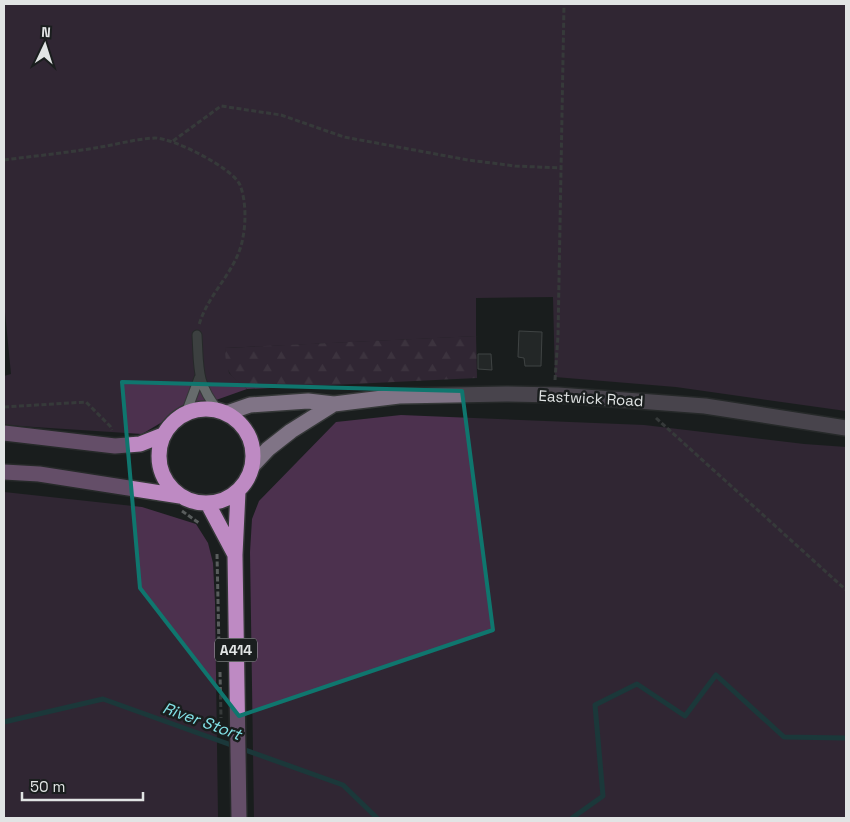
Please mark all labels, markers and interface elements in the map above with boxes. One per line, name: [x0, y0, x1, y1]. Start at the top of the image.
north arrow: [20, 20, 70, 70]
text: N: [41, 23, 51, 41]
street label: Eastwick Road: [538, 386, 644, 410]
road number: A414: [215, 638, 257, 662]
water label: River Stort: [160, 697, 246, 745]
scale bar: [22, 770, 144, 802]
text: 50 m: [30, 777, 65, 796]

